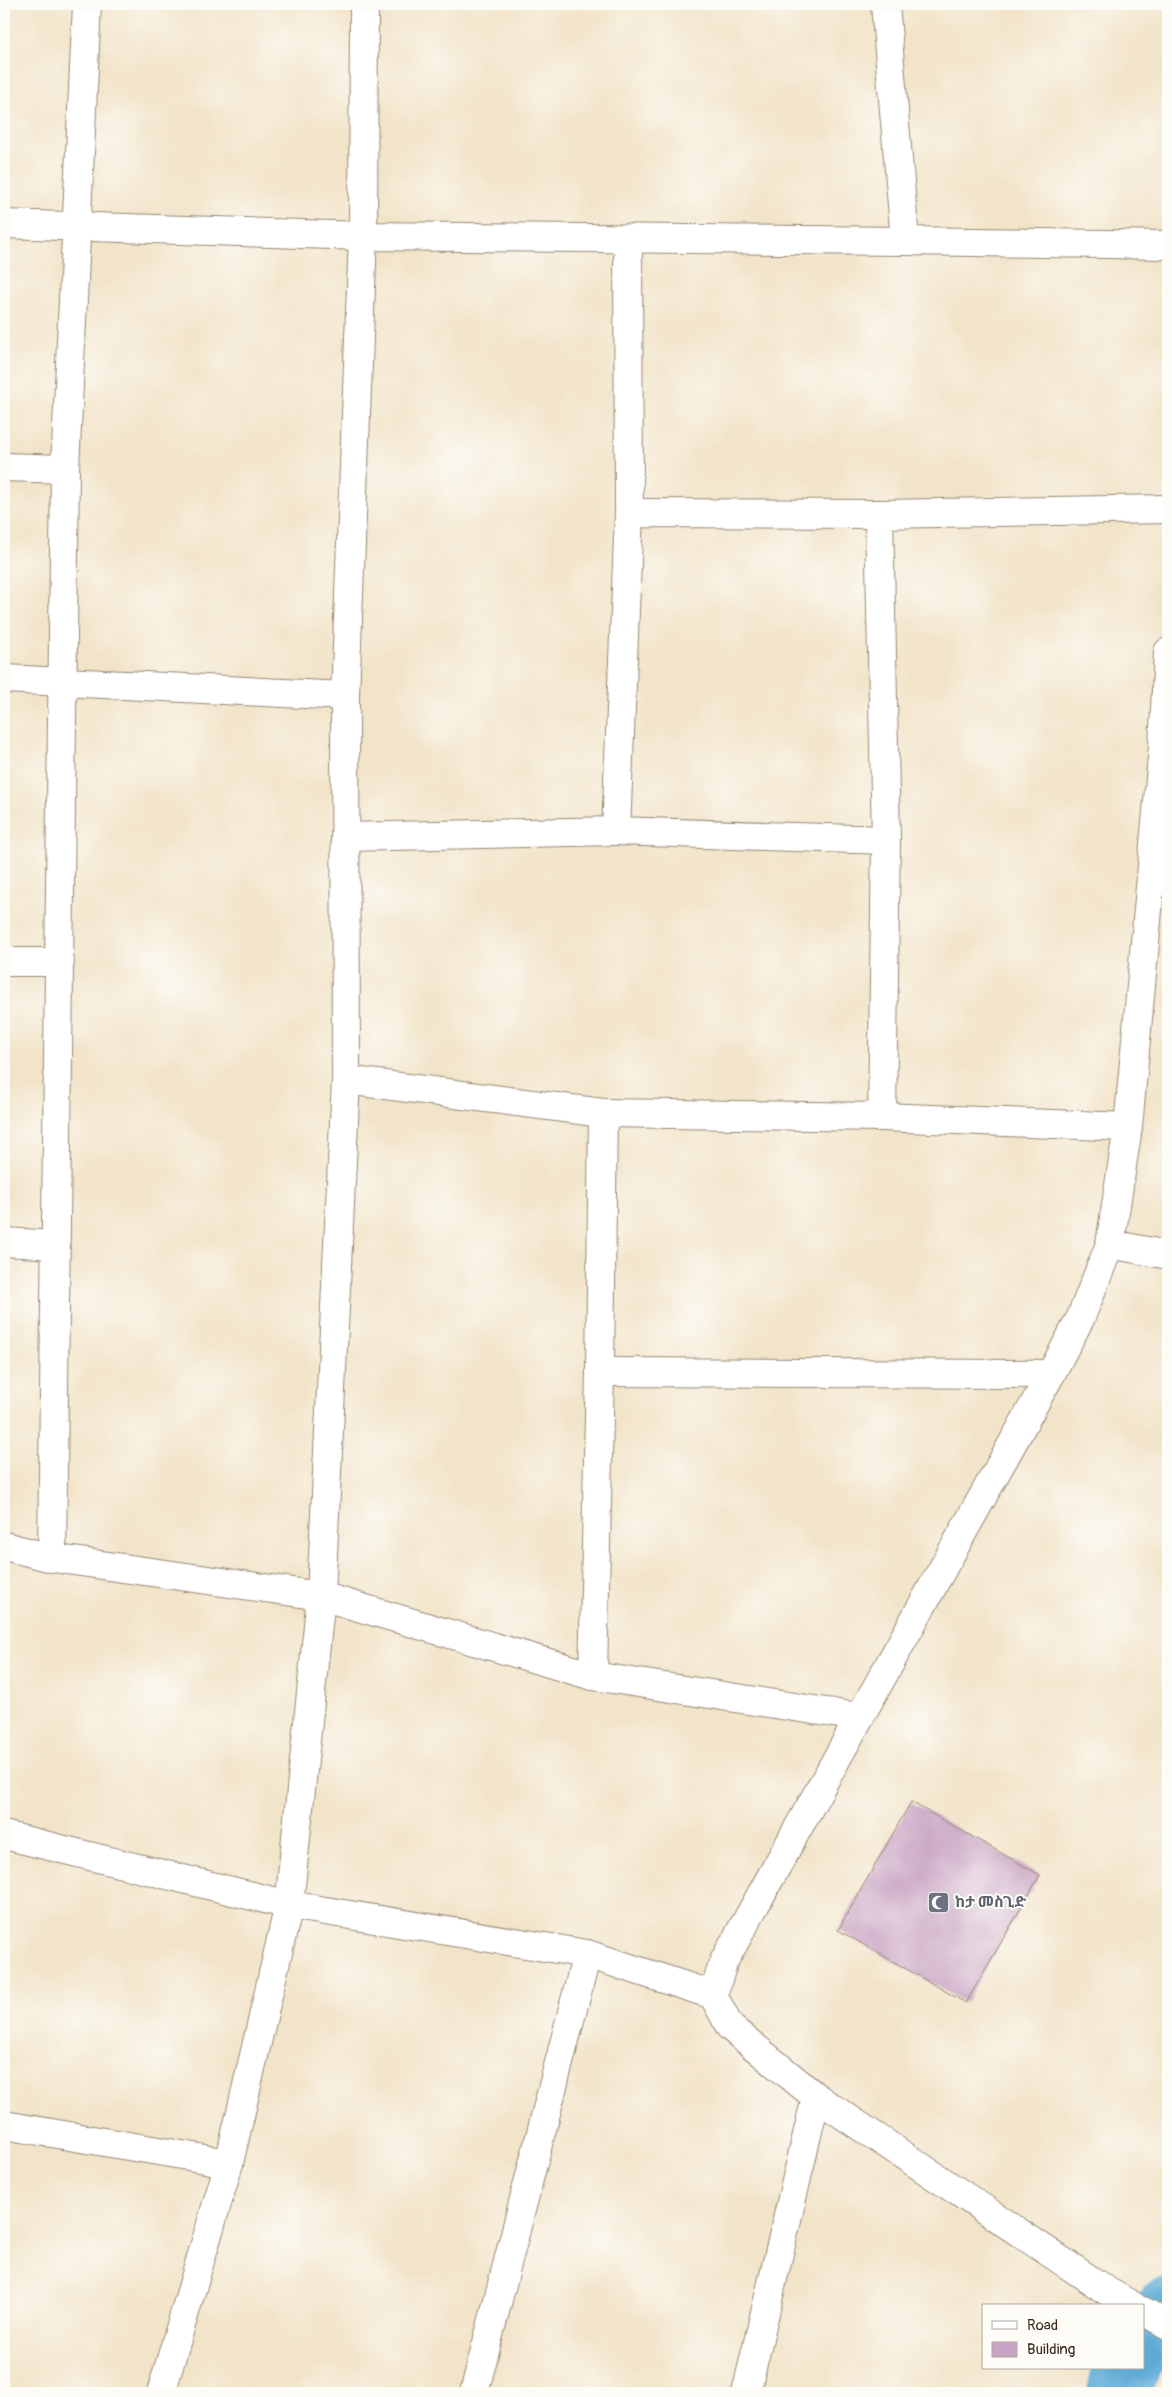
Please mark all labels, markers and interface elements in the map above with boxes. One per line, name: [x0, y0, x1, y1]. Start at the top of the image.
mosque icon: ከታ መስጊድ: [927, 1890, 951, 1914]
place label: ከታ መስጊድ: [955, 1893, 1026, 1912]
legend: [982, 2304, 1144, 2370]
text: Road: [1027, 2316, 1058, 2335]
text: Building: [1027, 2340, 1075, 2359]

